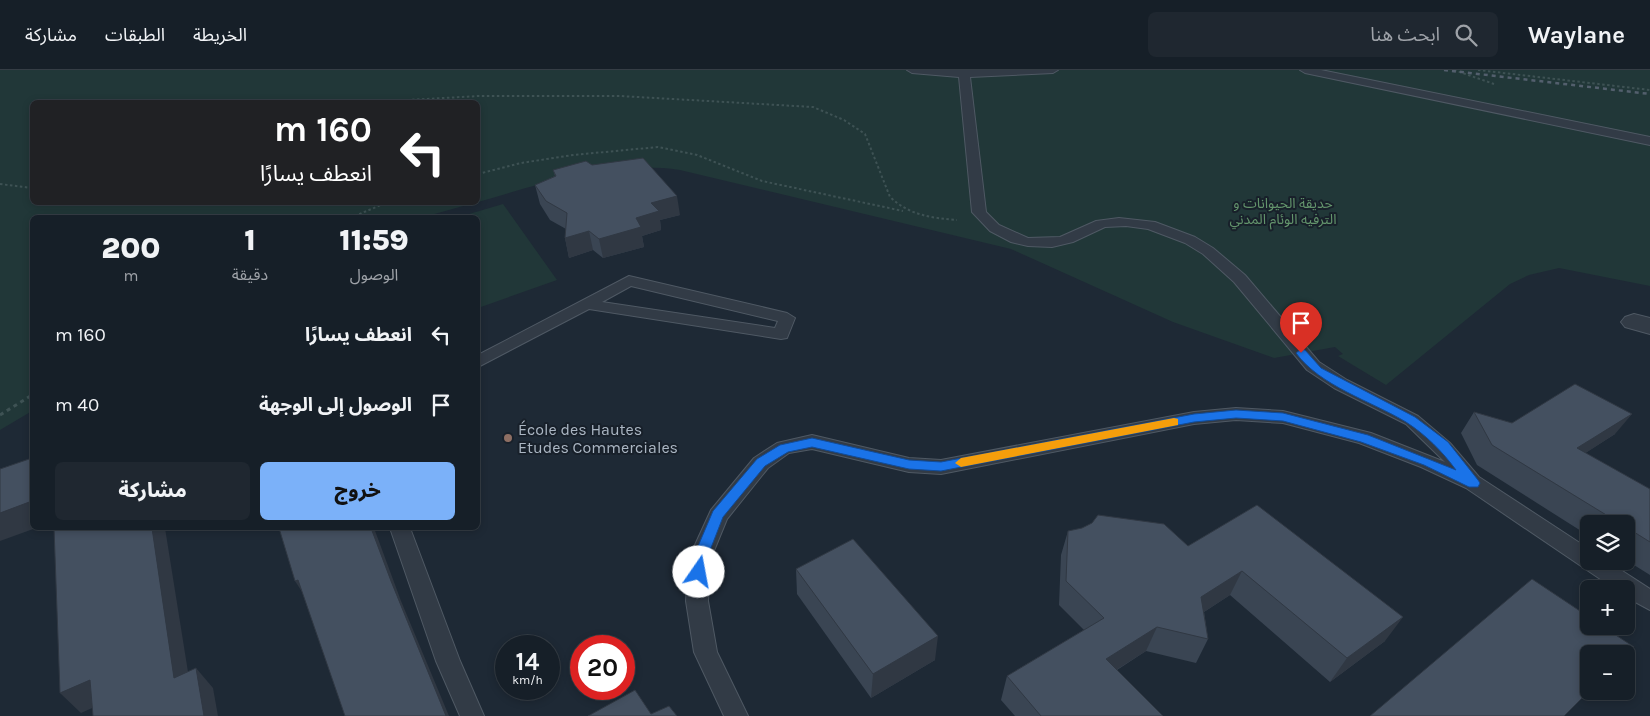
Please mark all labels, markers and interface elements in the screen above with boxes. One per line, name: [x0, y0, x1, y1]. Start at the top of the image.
search box: [1148, 12, 1498, 57]
icon: search: [1452, 21, 1480, 49]
text: Waylane: [1528, 21, 1625, 49]
text: مشاركة: [25, 24, 77, 46]
text: الطبقات: [105, 24, 165, 46]
text: الخريطة: [193, 24, 247, 46]
text: ابحث هنا: [1370, 24, 1440, 46]
text: 160 m: [274, 109, 372, 150]
icon: left: [390, 120, 455, 185]
text: انعطف يسارًا: [260, 161, 372, 187]
park label: حديقة الحيوانات و الترفيه الوئام المدني: [1229, 195, 1337, 230]
text: 1: [244, 222, 256, 258]
text: 11:59: [339, 222, 409, 258]
text: 200: [101, 230, 161, 266]
text: دقيقة: [232, 265, 268, 284]
text: الوصول: [350, 265, 398, 284]
text: m: [123, 266, 138, 285]
pin: [1280, 302, 1322, 353]
icon: arrive: [1287, 309, 1315, 337]
icon: left: [427, 321, 455, 349]
text: 160 m: [55, 324, 106, 346]
text: انعطف يسارًا: [305, 324, 412, 346]
icon: arrive: [427, 391, 455, 419]
text: 40 m: [55, 394, 99, 416]
text: الوصول إلى الوجهة: [259, 394, 412, 416]
place label: École des Hautes Etudes Commerciales: [518, 420, 678, 457]
marker: École des Hautes Etudes Commerciales: [502, 432, 514, 444]
button: مشاركة: [55, 462, 250, 520]
button: خروج: [260, 462, 455, 520]
map controls: [1580, 515, 1635, 700]
button: layers: [1580, 515, 1635, 570]
position arrow: [672, 545, 724, 597]
button: +: [1580, 580, 1635, 635]
speed limit sign: 20: [570, 635, 635, 700]
button: −: [1580, 645, 1635, 700]
text: 14: [516, 647, 539, 676]
text: km/h: [512, 673, 543, 687]

